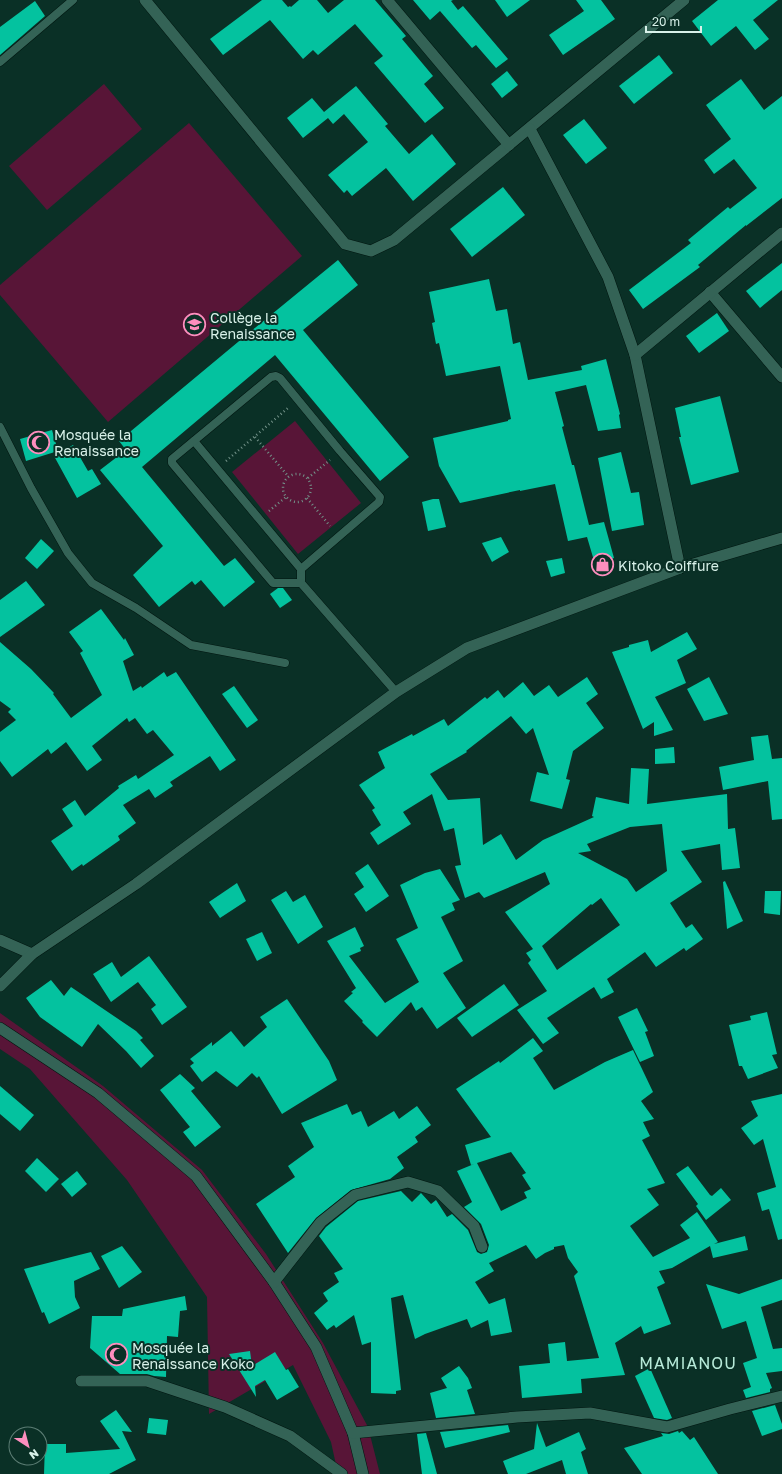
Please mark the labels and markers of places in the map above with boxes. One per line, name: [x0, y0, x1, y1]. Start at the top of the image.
place label: Collège la Renaissance: [210, 309, 295, 342]
school or university icon: Collège la Renaissance: [182, 312, 208, 338]
place label: Mosquée la Renaissance: [54, 426, 139, 459]
mosque icon: Mosquée la Renaissance: [25, 429, 51, 455]
shop icon: Kitoko Coiffure: [589, 552, 615, 578]
place label: Kitoko Coiffure: [618, 557, 719, 574]
place label: Mosquée la Renaissance Koko: [132, 1339, 254, 1372]
mosque icon: Mosquée la Renaissance Koko: [104, 1342, 130, 1368]

